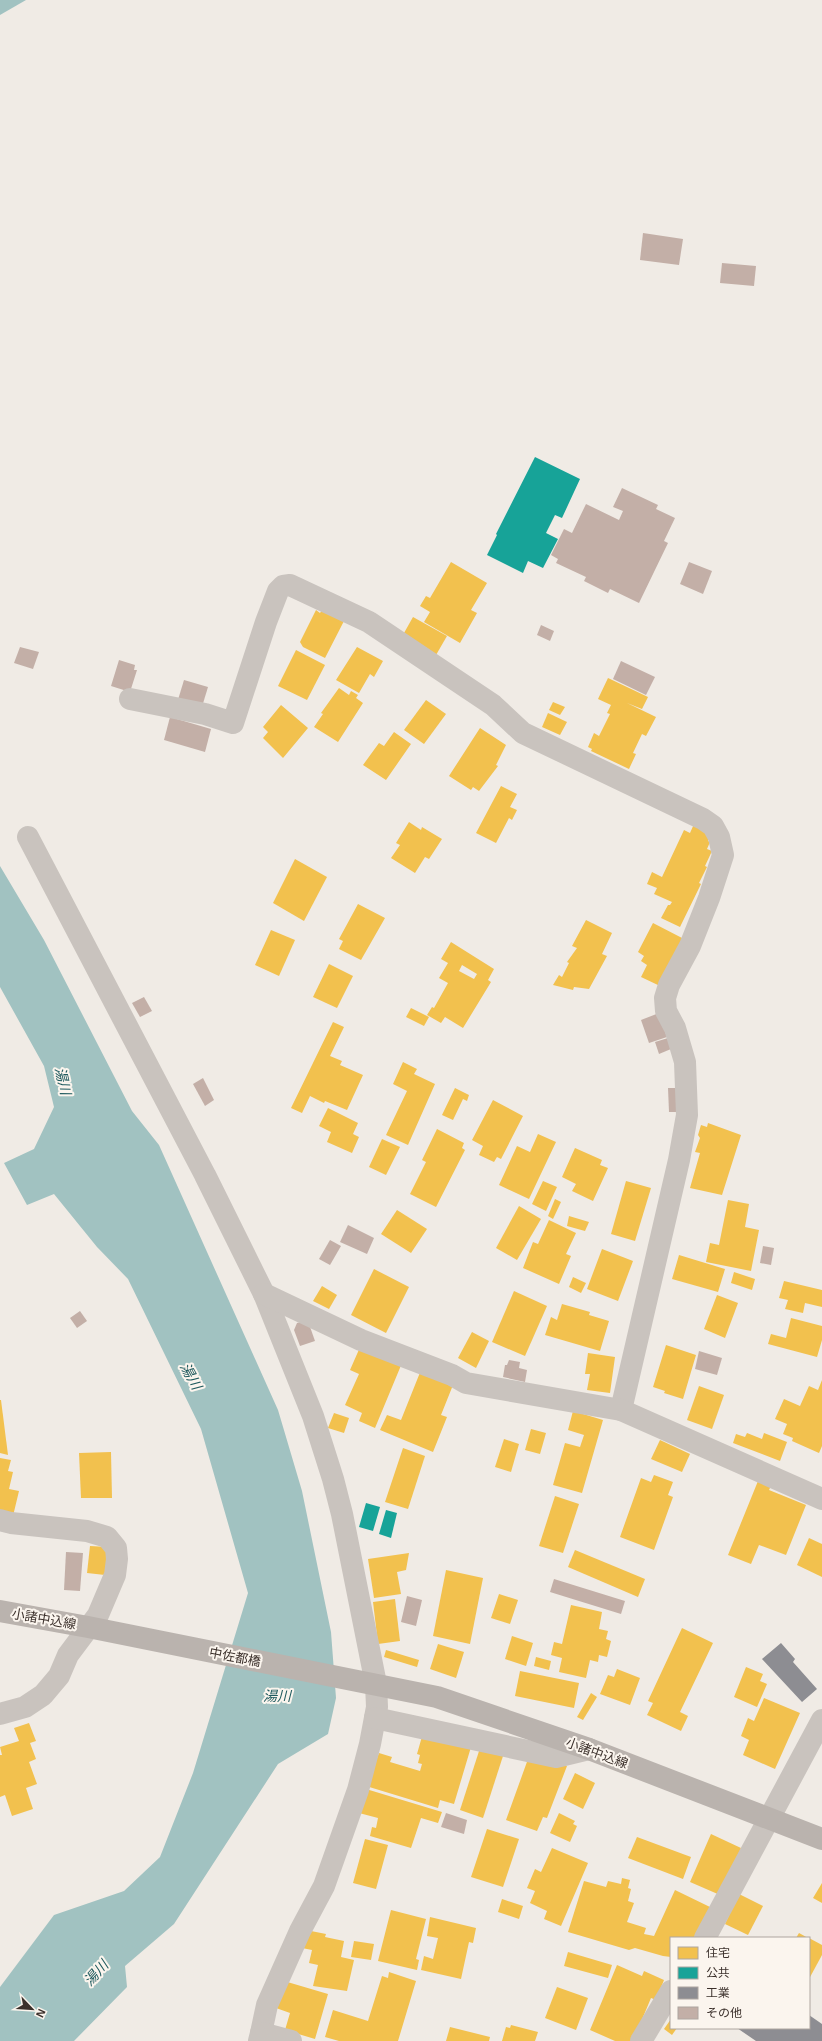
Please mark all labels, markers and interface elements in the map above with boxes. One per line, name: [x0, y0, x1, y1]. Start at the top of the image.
water label: 湯川: [52, 1066, 74, 1098]
water label: 湯川: [177, 1360, 206, 1394]
street label: 小諸中込線: [11, 1606, 77, 1632]
street label: 中佐都橋: [208, 1645, 262, 1669]
water label: 湯川: [263, 1688, 293, 1704]
street label: 小諸中込線: [564, 1735, 630, 1771]
legend: [670, 1937, 810, 2029]
text: 住宅: [706, 1946, 730, 1960]
water label: 湯川: [81, 1956, 113, 1989]
text: 公共: [706, 1966, 730, 1980]
text: 工業: [706, 1986, 730, 2000]
north arrow: [12, 1989, 52, 2029]
text: その他: [706, 2006, 742, 2020]
text: N: [34, 2007, 48, 2019]

